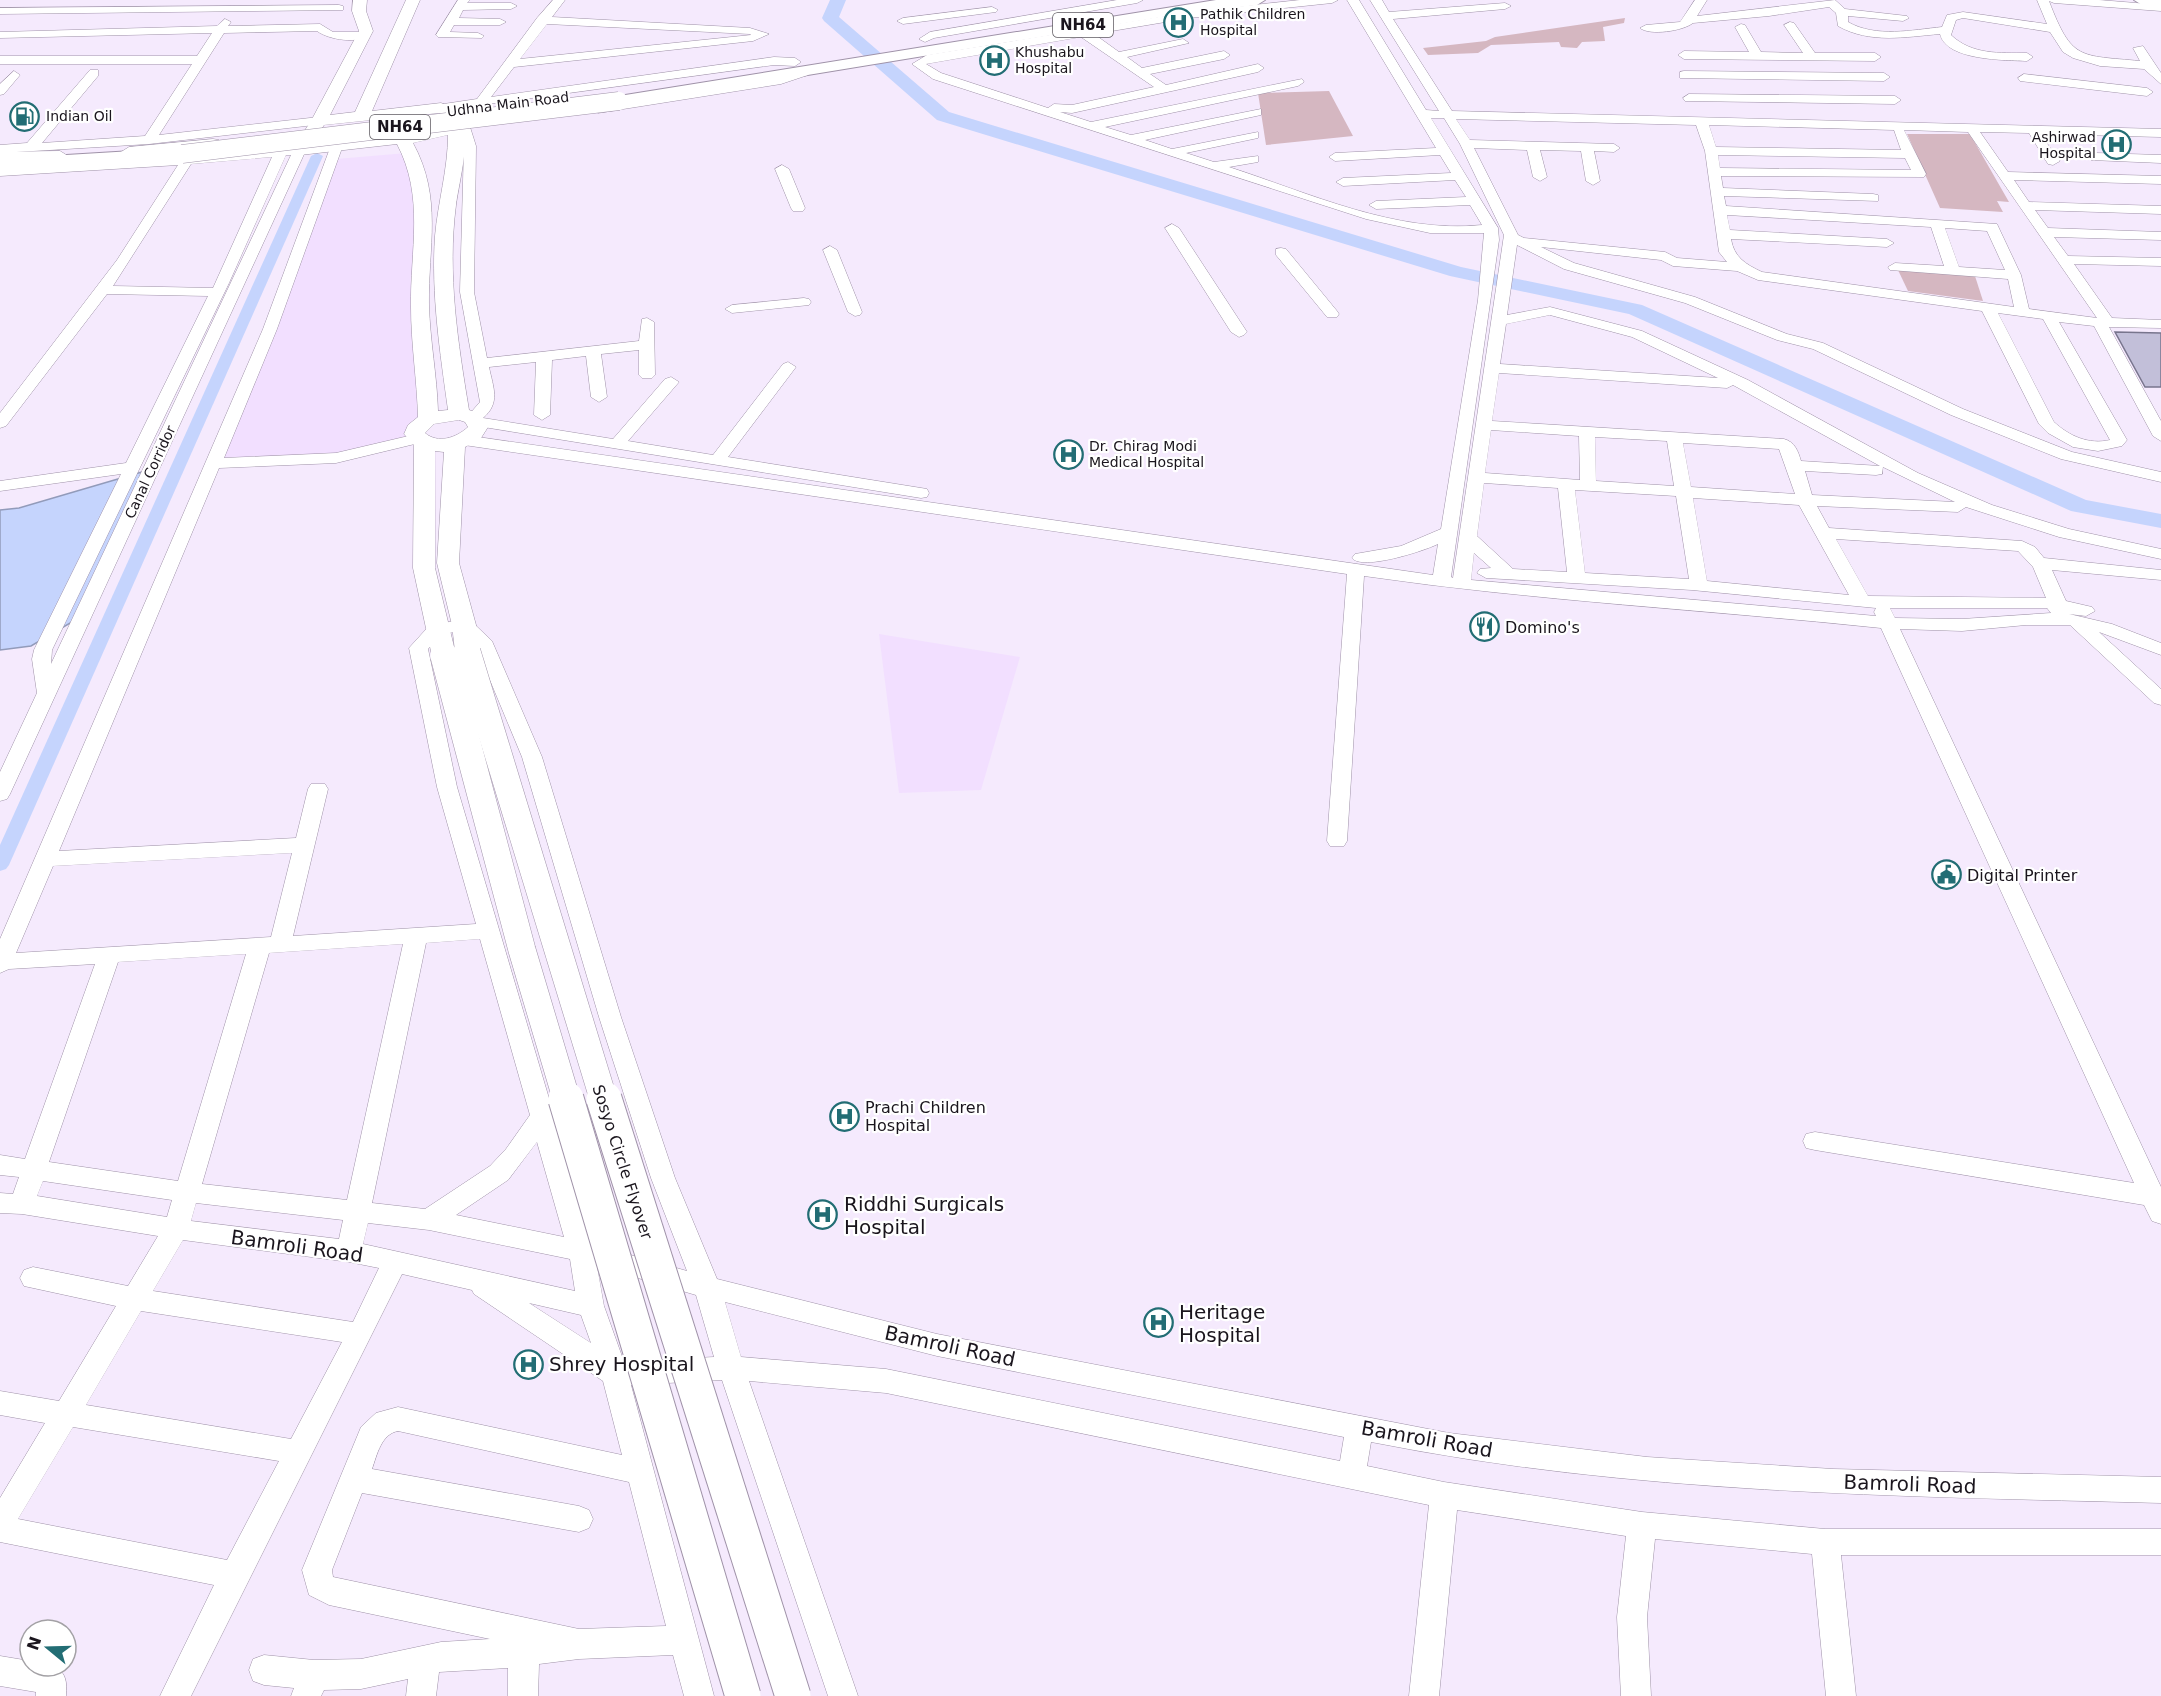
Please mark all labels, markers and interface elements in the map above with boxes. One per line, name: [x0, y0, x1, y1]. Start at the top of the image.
hospital icon: Pathik Children Hospital: [1163, 6, 1195, 38]
place label: Pathik Children Hospital: [1200, 6, 1305, 38]
road number: NH64: [1053, 13, 1113, 37]
hospital icon: Khushabu Hospital: [978, 44, 1010, 76]
place label: Khushabu Hospital: [1015, 44, 1084, 76]
street label: Udhna Main Road: [446, 89, 570, 119]
fuel station icon: Indian Oil: [9, 100, 41, 132]
place label: Indian Oil: [46, 108, 112, 124]
road number: NH64: [370, 115, 430, 139]
place label: Ashirwad Hospital: [2032, 129, 2096, 161]
hospital icon: Ashirwad Hospital: [2101, 129, 2133, 161]
street label: Canal Corridor: [121, 423, 179, 521]
hospital icon: Dr. Chirag Modi Medical Hospital: [1052, 438, 1084, 470]
place label: Dr. Chirag Modi Medical Hospital: [1089, 438, 1204, 470]
restaurant icon: Domino's: [1468, 611, 1500, 643]
place label: Domino's: [1505, 618, 1580, 637]
public building icon: Digital Printer: [1930, 859, 1962, 891]
place label: Digital Printer: [1967, 866, 2078, 885]
street label: Sosyo Circle Flyover: [589, 1082, 657, 1242]
place label: Prachi Children Hospital: [865, 1098, 986, 1135]
hospital icon: Prachi Children Hospital: [828, 1100, 860, 1132]
place label: Riddhi Surgicals Hospital: [844, 1192, 1004, 1239]
hospital icon: Riddhi Surgicals Hospital: [807, 1199, 839, 1231]
street label: Bamroli Road: [229, 1225, 365, 1267]
place label: Heritage Hospital: [1179, 1300, 1265, 1347]
hospital icon: Heritage Hospital: [1142, 1307, 1174, 1339]
street label: Bamroli Road: [882, 1320, 1018, 1372]
hospital icon: Shrey Hospital: [512, 1348, 544, 1380]
place label: Shrey Hospital: [549, 1352, 694, 1376]
street label: Bamroli Road: [1359, 1416, 1495, 1462]
street label: Bamroli Road: [1843, 1470, 1977, 1498]
north arrow: [18, 1618, 78, 1678]
text: N: [23, 1634, 45, 1653]

